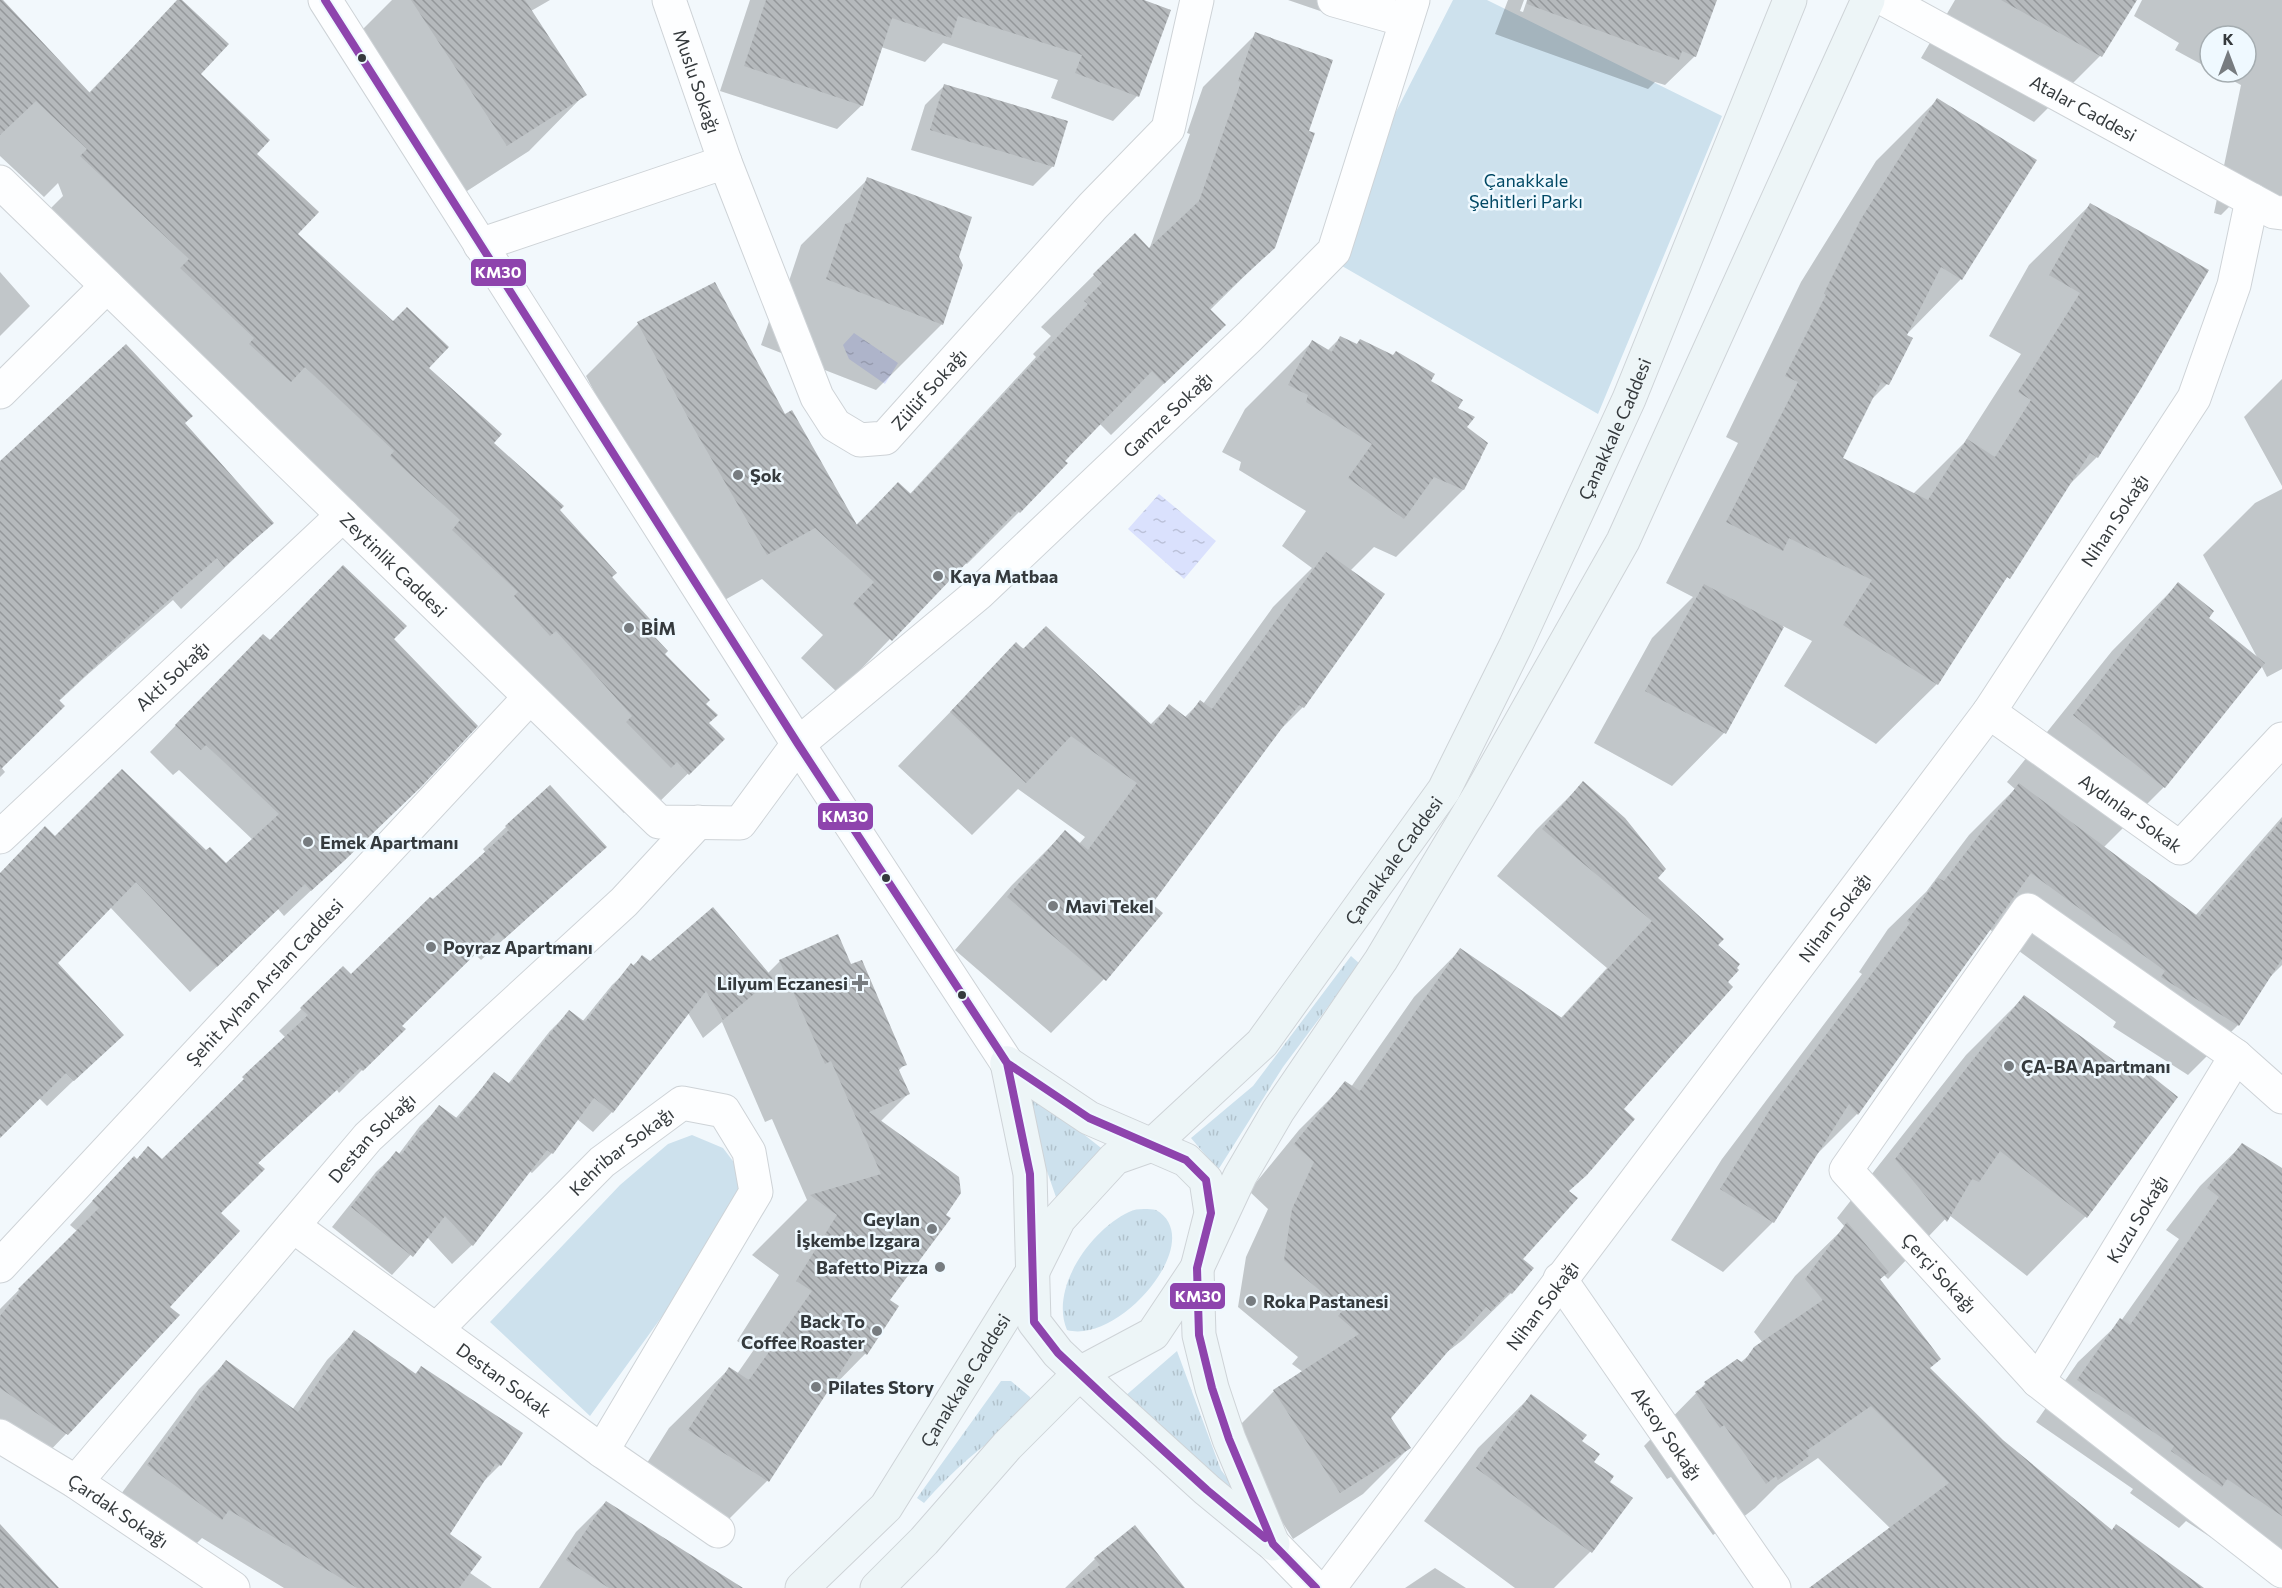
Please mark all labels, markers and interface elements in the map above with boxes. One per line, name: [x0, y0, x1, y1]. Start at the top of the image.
north arrow: [2198, 24, 2258, 84]
street label: Muslu Sokağı: [669, 26, 725, 136]
text: K: [2222, 29, 2234, 48]
unlabelled marker: [356, 52, 368, 64]
street label: Atalar Caddesi: [2026, 70, 2141, 146]
park label: Çanakkale Şehitleri Parkı: [1469, 169, 1583, 212]
line badge: KM30: [470, 258, 527, 287]
text: KM30: [475, 262, 521, 281]
street label: Zülüf Sokağı: [886, 344, 971, 435]
street label: Çanakkale Caddesi: [1573, 355, 1655, 503]
street label: Gamze Sokağı: [1118, 367, 1217, 462]
place label: Şok: [750, 464, 783, 486]
marker: Şok: [731, 468, 745, 482]
street label: Nihan Sokağı: [2076, 469, 2153, 571]
street label: Zeytinlik Caddesi: [336, 508, 452, 621]
place label: Kaya Matbaa: [950, 565, 1058, 587]
marker: Kaya Matbaa: [931, 569, 945, 583]
place label: BİM: [641, 617, 676, 639]
marker: BİM: [622, 621, 636, 635]
street label: Akti Sokağı: [131, 636, 213, 715]
street label: Aydınlar Sokak: [2075, 769, 2187, 857]
street label: Çanakkale Caddesi: [1340, 792, 1447, 929]
line badge: KM30: [817, 802, 874, 831]
text: KM30: [822, 806, 868, 825]
place label: Emek Apartmanı: [320, 831, 458, 853]
marker: Emek Apartmanı: [301, 835, 315, 849]
street label: Nihan Sokağı: [1794, 868, 1875, 966]
unlabelled marker: [880, 872, 892, 884]
street label: Şehit Ayhan Arslan Caddesi: [181, 894, 348, 1070]
place label: Mavi Tekel: [1065, 895, 1154, 917]
marker: Mavi Tekel: [1046, 899, 1060, 913]
place label: Poyraz Apartmanı: [443, 936, 593, 958]
marker: Poyraz Apartmanı: [424, 940, 438, 954]
place label: Lilyum Eczanesi: [717, 972, 848, 994]
marker: Lilyum Eczanesi: [853, 976, 867, 990]
unlabelled marker: [956, 989, 968, 1001]
place label: ÇA-BA Apartmanı: [2021, 1055, 2170, 1077]
marker: ÇA-BA Apartmanı: [2002, 1059, 2016, 1073]
street label: Destan Sokağı: [323, 1088, 420, 1187]
street label: Kehribar Sokağı: [564, 1102, 678, 1200]
street label: Kuzu Sokağı: [2102, 1171, 2172, 1267]
place label: Geylan İşkembe Izgara: [796, 1208, 920, 1251]
marker: Geylan İşkembe Izgara: [925, 1222, 939, 1236]
street label: Çerçi Sokağı: [1897, 1228, 1981, 1317]
place label: Bafetto Pizza: [816, 1256, 928, 1278]
street label: Nihan Sokağı: [1501, 1256, 1583, 1354]
marker: Bafetto Pizza: [933, 1260, 947, 1274]
line badge: KM30: [1169, 1282, 1226, 1310]
text: KM30: [1175, 1286, 1221, 1305]
place label: Roka Pastanesi: [1263, 1290, 1389, 1312]
marker: Roka Pastanesi: [1244, 1294, 1258, 1308]
street label: Çanakkale Caddesi: [915, 1309, 1015, 1451]
place label: Back To Coffee Roaster: [741, 1310, 866, 1353]
marker: Back To Coffee Roaster: [870, 1324, 884, 1338]
street label: Destan Sokak: [452, 1338, 556, 1422]
place label: Pilates Story: [828, 1376, 934, 1398]
marker: Pilates Story: [809, 1380, 823, 1394]
street label: Aksoy Sokağı: [1627, 1383, 1707, 1484]
street label: Çardak Sokağı: [64, 1469, 173, 1552]

